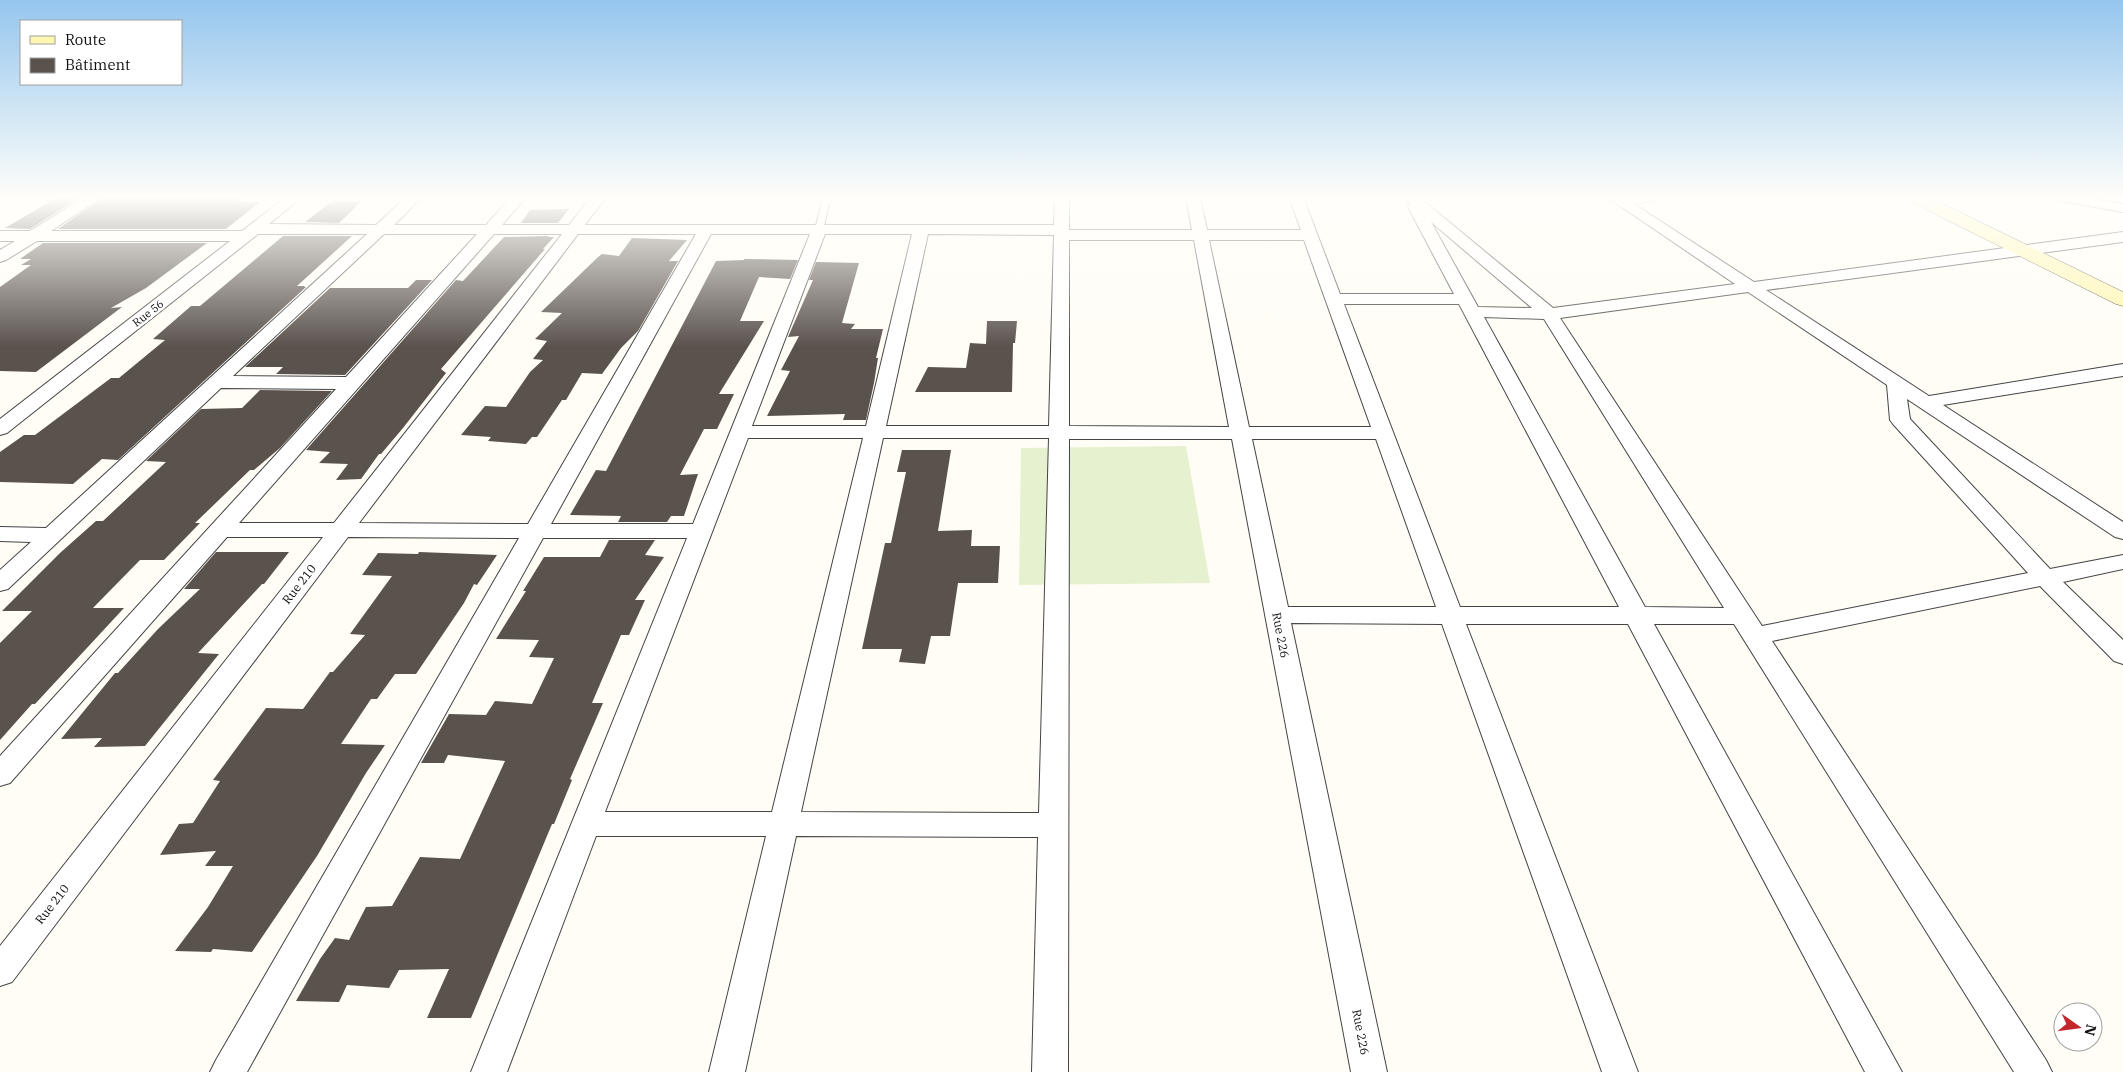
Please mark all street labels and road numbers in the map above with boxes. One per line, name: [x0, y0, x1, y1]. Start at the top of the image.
street label: Rue 56: [130, 296, 166, 330]
street label: Rue 210: [279, 561, 319, 607]
street label: Rue 226: [1269, 611, 1293, 659]
street label: Rue 210: [32, 881, 72, 927]
street label: Rue 226: [1349, 1008, 1373, 1056]

